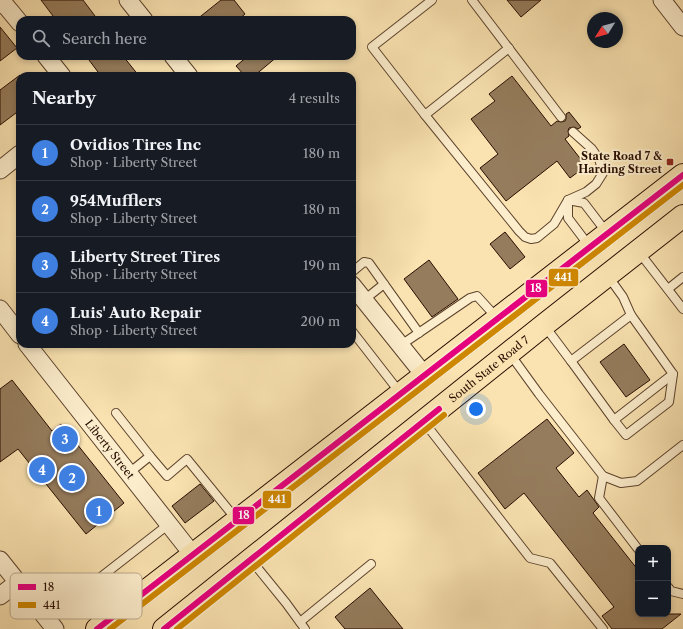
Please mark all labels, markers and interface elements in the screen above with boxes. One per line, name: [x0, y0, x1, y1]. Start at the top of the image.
north arrow: [587, 12, 623, 48]
search box: [16, 16, 356, 60]
icon: search: [30, 27, 52, 49]
text: Search here: [62, 29, 147, 48]
text: Nearby: [32, 88, 96, 108]
text: 4 results: [289, 90, 340, 106]
text: Ovidios Tires Inc: [70, 135, 201, 154]
text: 1: [42, 145, 48, 161]
text: 180 m: [303, 145, 340, 161]
place label: State Road 7 & Harding Street: [578, 149, 663, 176]
text: Shop · Liberty Street: [70, 154, 197, 170]
marker: State Road 7 & Harding Street: [665, 157, 675, 167]
text: 954Mufflers: [70, 191, 162, 210]
text: 2: [41, 201, 49, 217]
text: 180 m: [303, 201, 340, 217]
text: Shop · Liberty Street: [70, 210, 197, 226]
text: Liberty Street Tires: [70, 247, 220, 266]
text: 3: [41, 257, 49, 273]
text: 190 m: [303, 257, 340, 273]
text: Shop · Liberty Street: [70, 266, 197, 282]
line badge: 441: [548, 268, 579, 287]
text: 441: [554, 270, 572, 284]
line badge: 18: [525, 279, 548, 298]
text: 18: [530, 281, 542, 295]
text: Luis' Auto Repair: [70, 303, 201, 322]
text: 4: [41, 313, 49, 329]
text: 200 m: [300, 313, 340, 329]
text: Shop · Liberty Street: [70, 322, 197, 338]
street label: South State Road 7: [446, 332, 532, 405]
your location: [466, 399, 486, 419]
street label: Liberty Street: [82, 417, 138, 482]
pin: 3: [52, 424, 78, 454]
pin: 4: [29, 455, 55, 485]
pin: 2: [59, 463, 85, 493]
line badge: 441: [262, 490, 292, 509]
text: 441: [268, 492, 286, 506]
pin: 1: [86, 496, 112, 526]
line badge: 18: [232, 506, 255, 525]
text: 18: [238, 508, 250, 522]
map controls: [635, 545, 671, 617]
button: +: [635, 545, 671, 581]
legend: [10, 573, 142, 619]
text: 18: [43, 580, 54, 594]
button: −: [635, 581, 671, 617]
text: 441: [43, 598, 61, 612]

